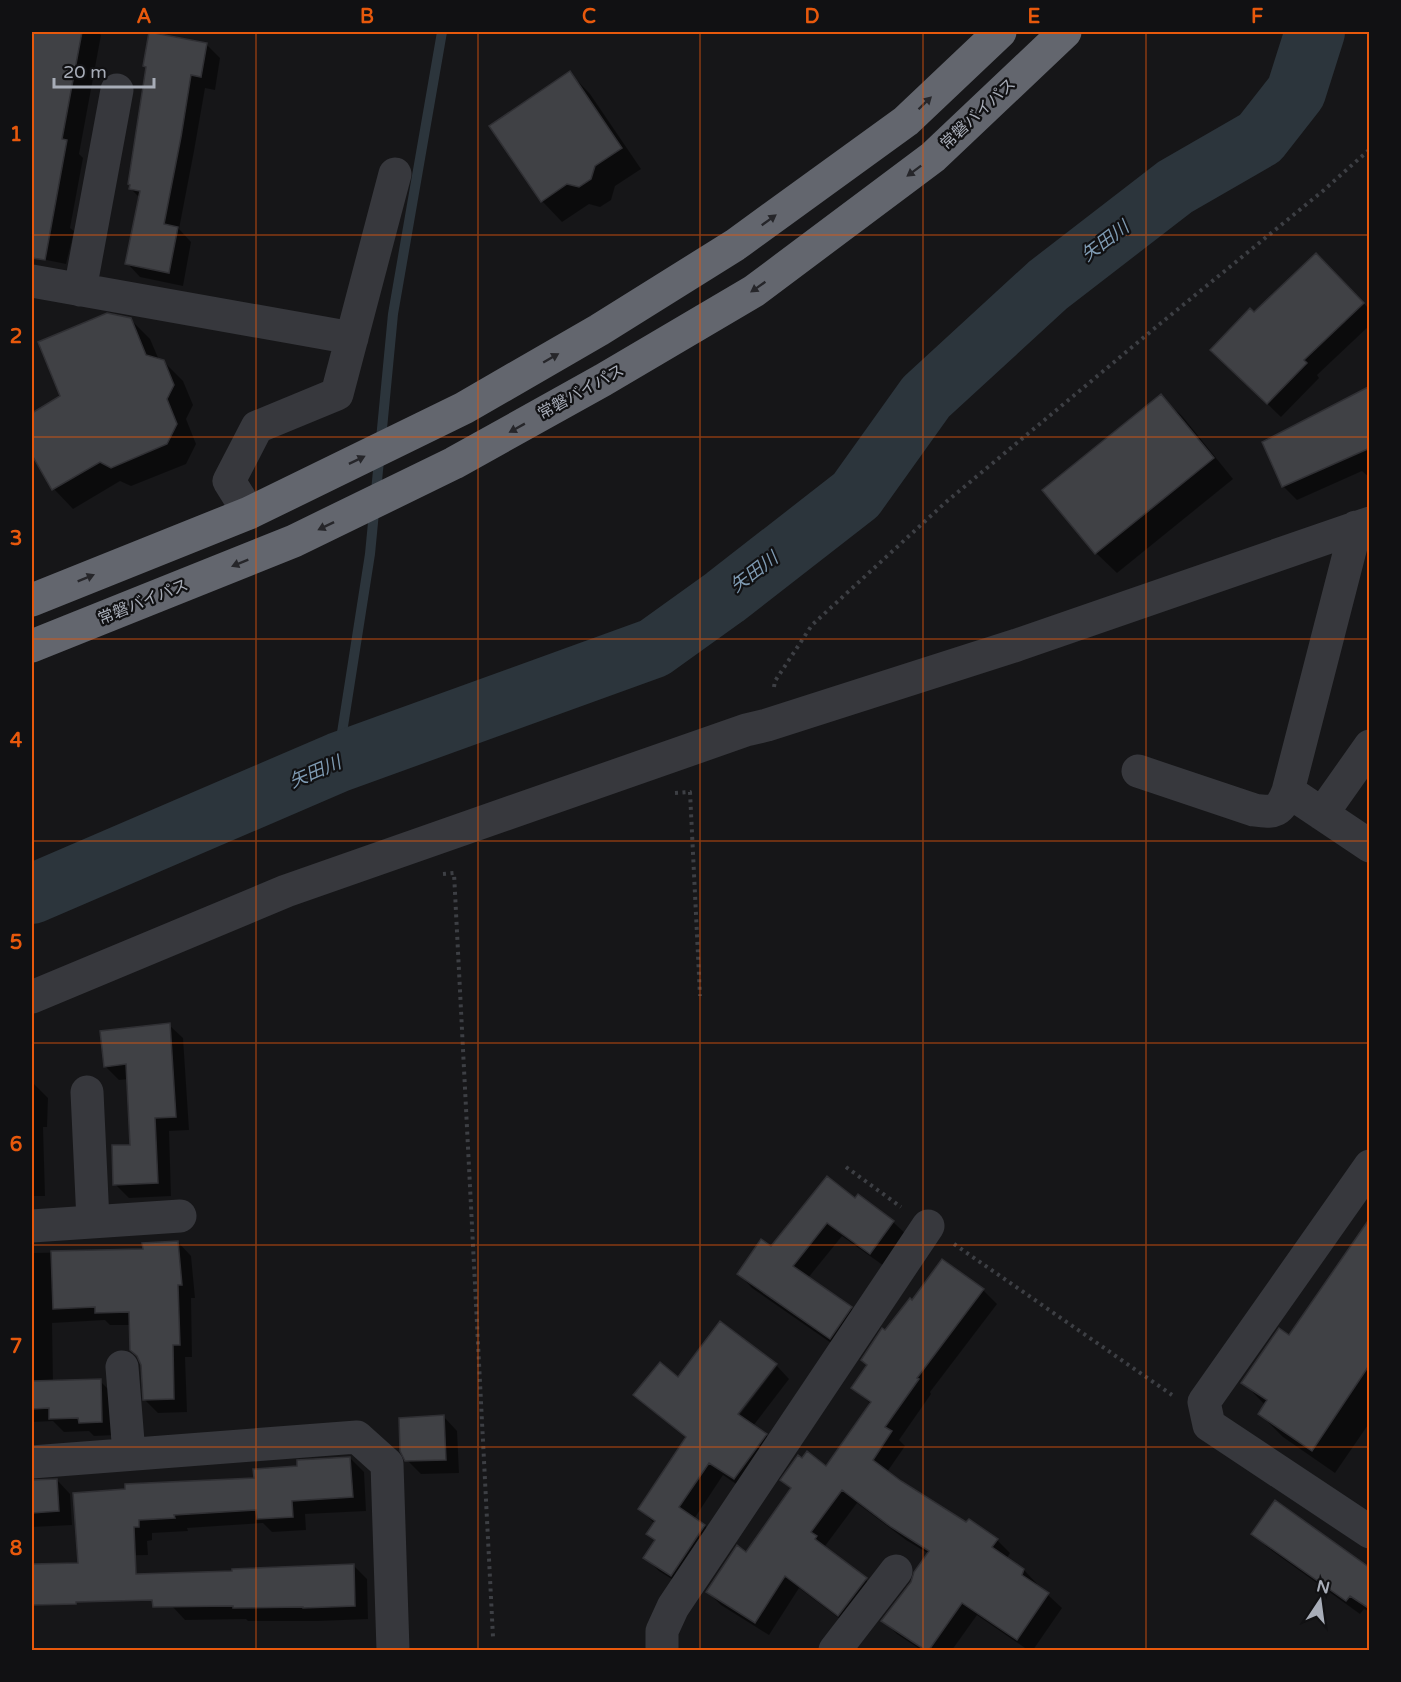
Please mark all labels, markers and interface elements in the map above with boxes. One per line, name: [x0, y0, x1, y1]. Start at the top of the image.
text: A: [137, 5, 152, 29]
text: B: [360, 5, 374, 29]
text: C: [582, 5, 596, 29]
text: D: [804, 5, 820, 29]
text: E: [1028, 5, 1041, 29]
text: F: [1251, 5, 1263, 29]
scale bar: [54, 51, 154, 89]
text: 20 m: [63, 61, 107, 83]
street label: 常磐バイパス: [936, 74, 1020, 154]
one-way arrow: [917, 96, 932, 110]
text: 1: [10, 123, 22, 147]
one-way arrow: [907, 165, 923, 177]
one-way arrow: [761, 214, 777, 226]
water label: 矢田川: [1077, 215, 1135, 266]
one-way arrow: [750, 281, 766, 293]
text: 2: [10, 325, 22, 349]
one-way arrow: [543, 353, 560, 363]
street label: 常磐バイパス: [534, 360, 628, 424]
one-way arrow: [508, 423, 525, 433]
one-way arrow: [349, 456, 366, 465]
one-way arrow: [317, 521, 334, 531]
text: 3: [10, 527, 22, 551]
water label: 矢田川: [726, 546, 784, 597]
one-way arrow: [231, 559, 249, 568]
one-way arrow: [77, 573, 95, 582]
street label: 常磐バイパス: [95, 575, 191, 629]
text: 4: [10, 729, 23, 753]
water label: 矢田川: [286, 751, 346, 793]
text: 5: [10, 931, 22, 955]
text: 6: [10, 1133, 22, 1157]
text: 7: [10, 1335, 22, 1359]
text: 8: [10, 1537, 22, 1561]
north arrow: [1290, 1571, 1350, 1631]
text: N: [1315, 1576, 1332, 1599]

